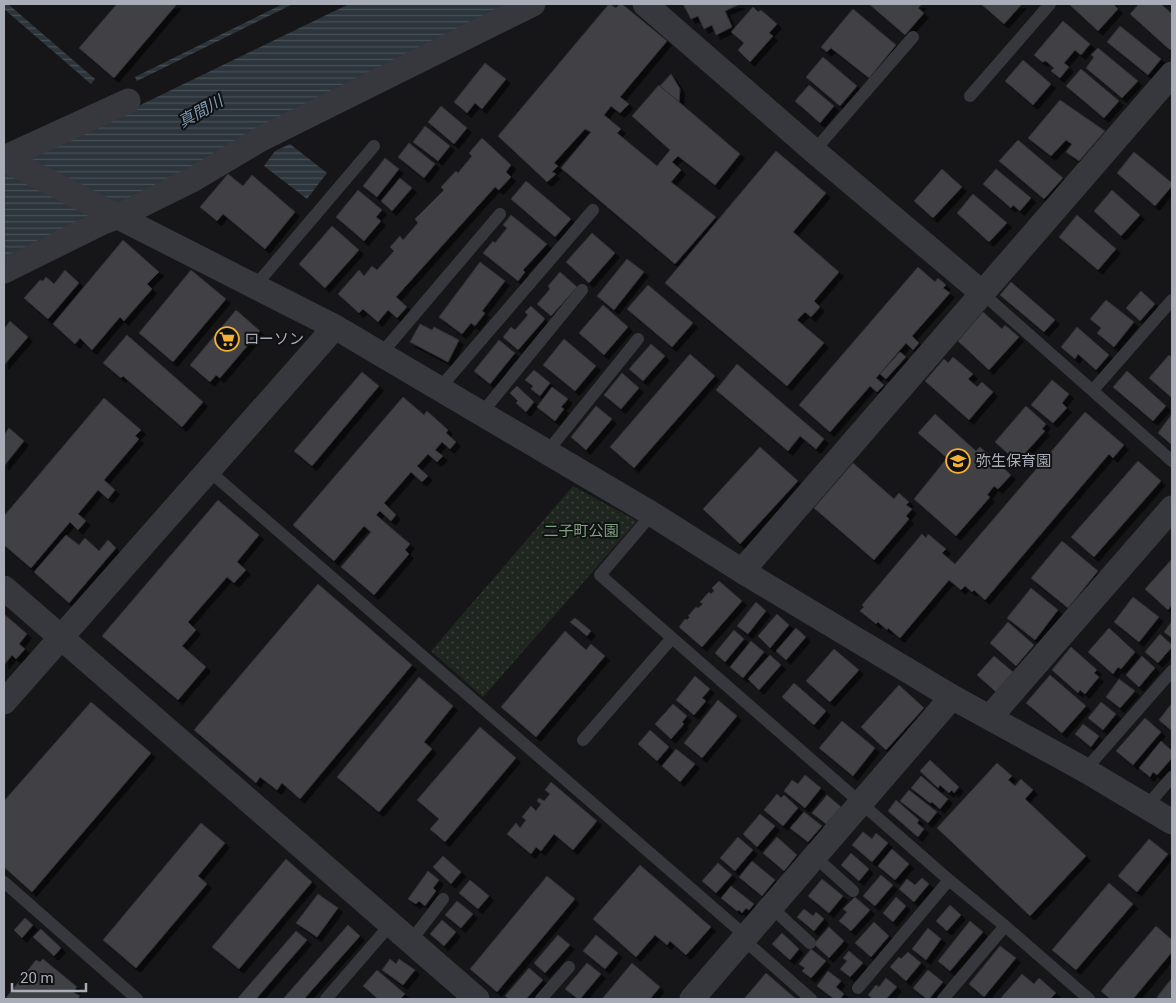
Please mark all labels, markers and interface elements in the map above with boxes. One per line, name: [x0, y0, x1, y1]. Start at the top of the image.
water label: 真間川: [175, 91, 228, 131]
supermarket icon: ローソン: [214, 326, 240, 352]
place label: ローソン: [244, 330, 304, 348]
school or university icon: 弥生保育園: [945, 448, 971, 474]
place label: 弥生保育園: [976, 452, 1051, 470]
park label: 二子町公園: [543, 522, 619, 540]
scale bar: [12, 960, 86, 992]
text: 20 m: [20, 969, 54, 987]

